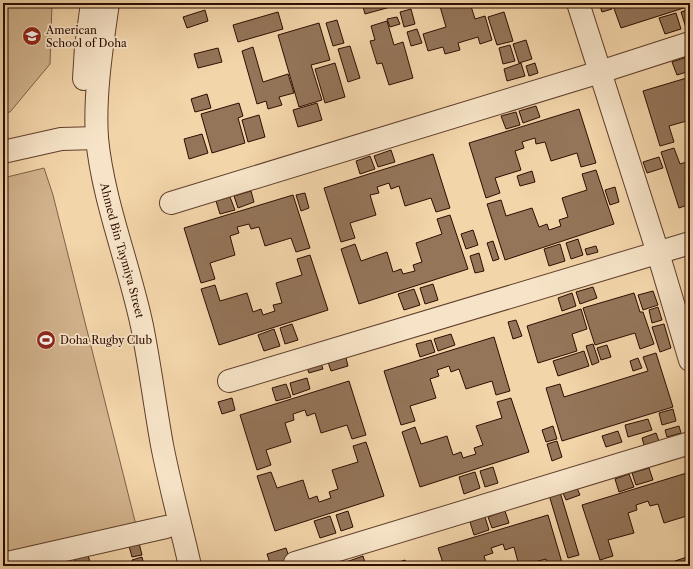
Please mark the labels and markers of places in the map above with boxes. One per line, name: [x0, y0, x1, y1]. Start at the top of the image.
place label: American School of Doha: [45, 23, 127, 50]
school or university icon: American School of Doha: [21, 25, 43, 47]
sports icon: Doha Rugby Club: [35, 329, 57, 351]
place label: Doha Rugby Club: [60, 333, 152, 347]

